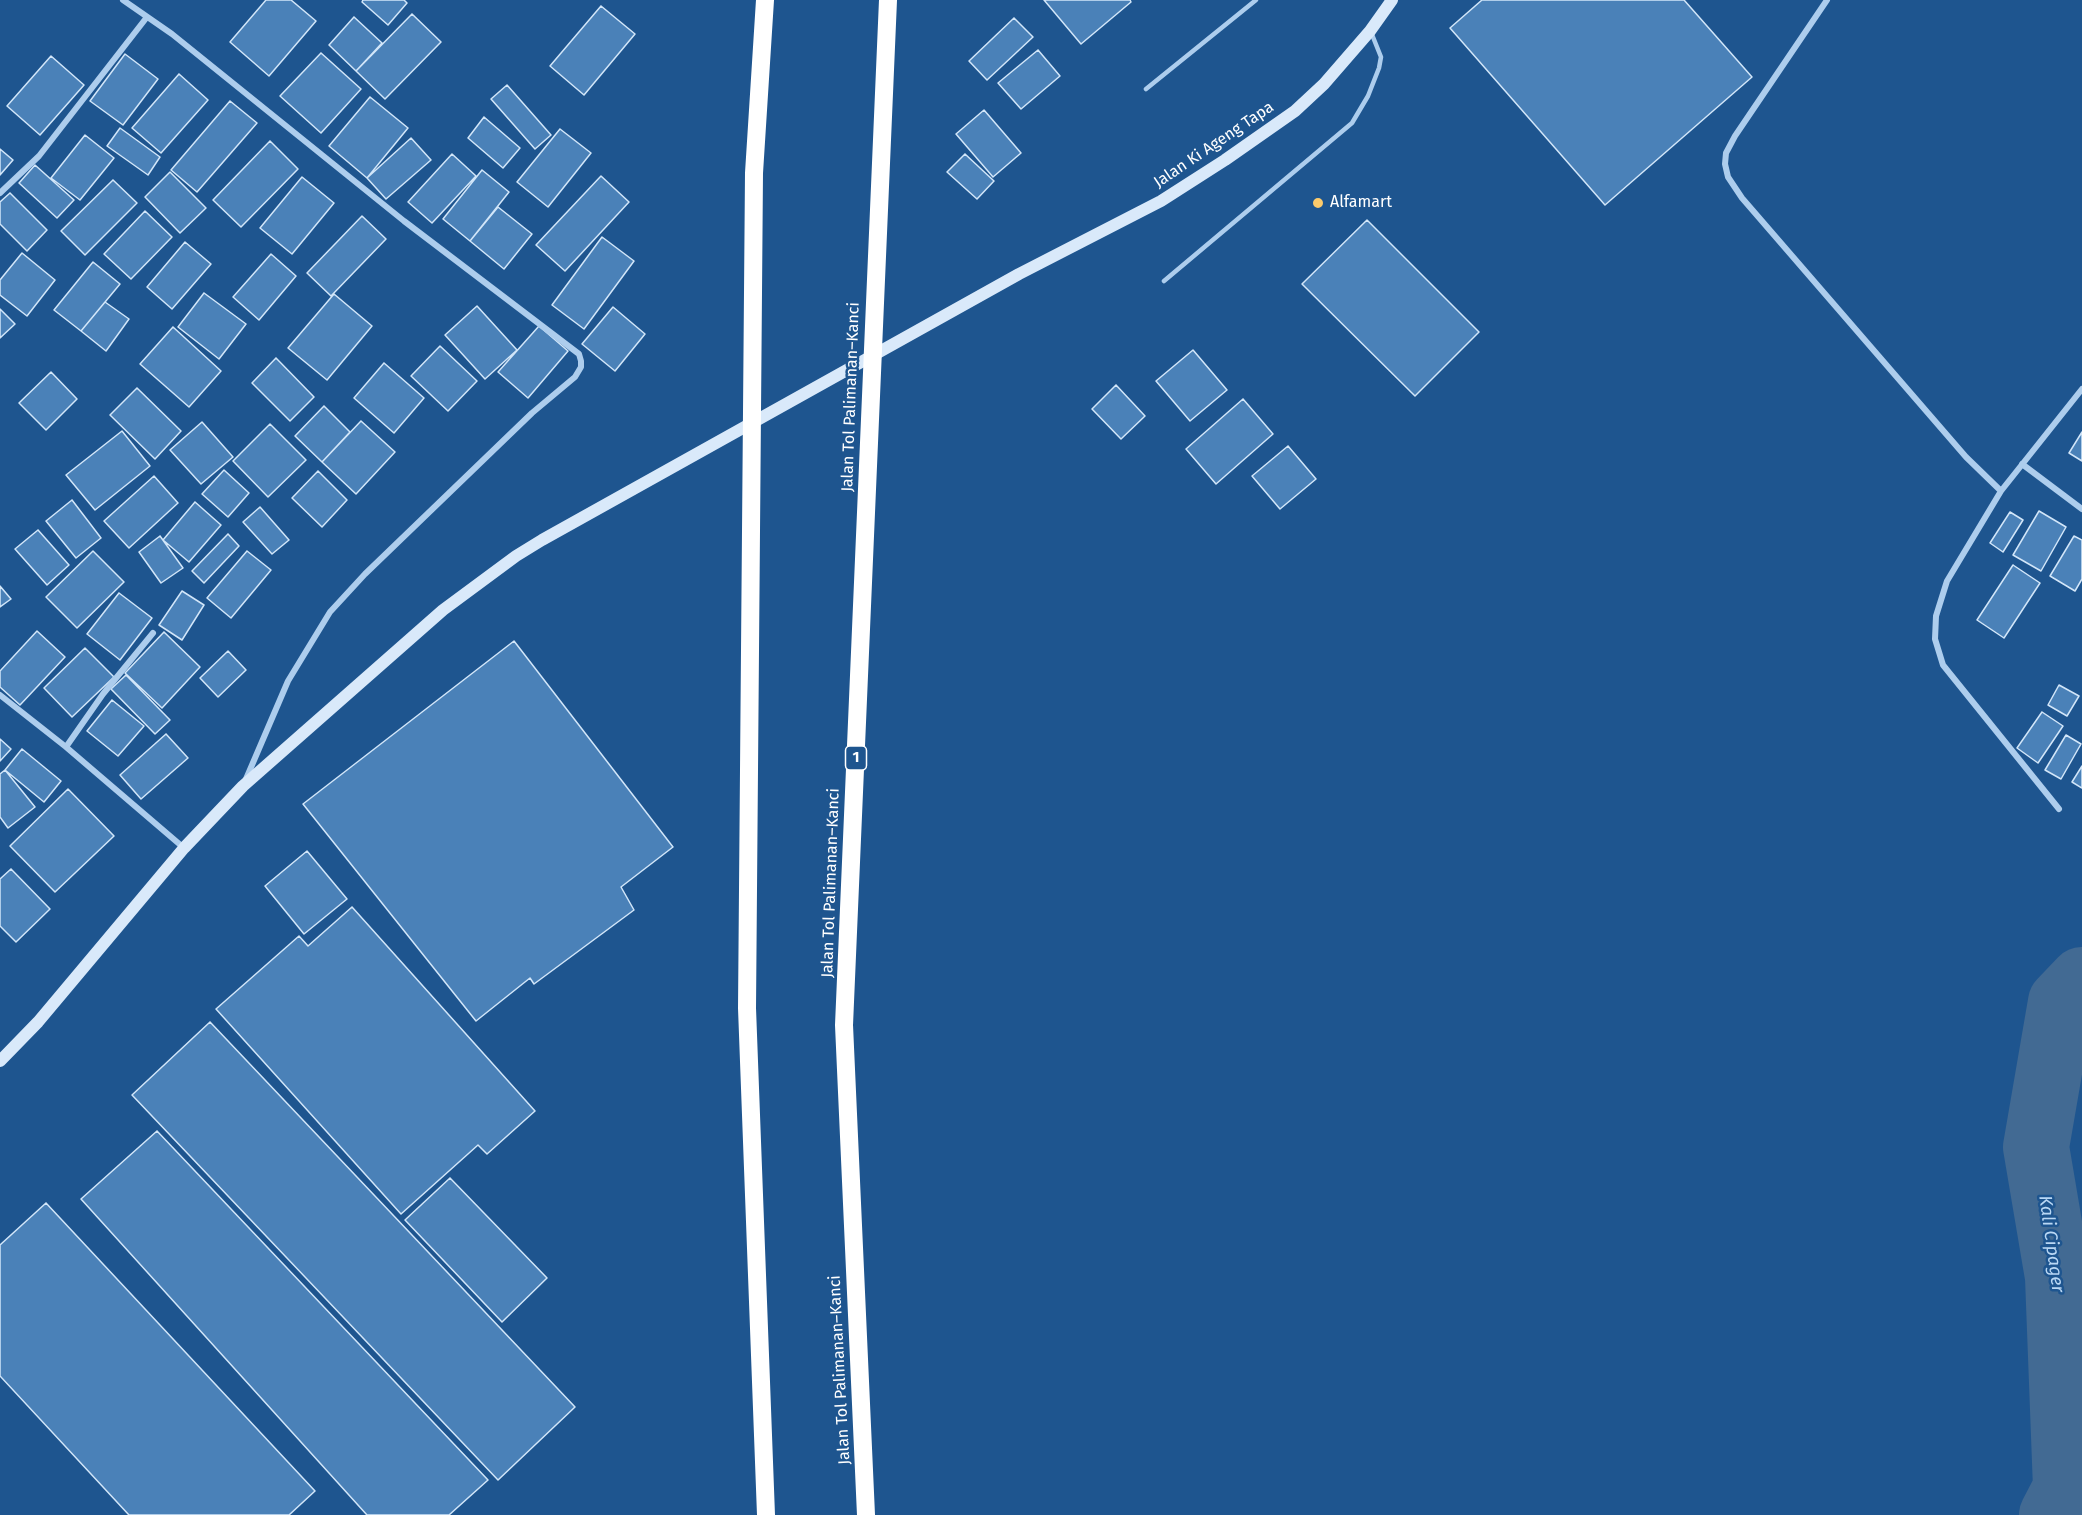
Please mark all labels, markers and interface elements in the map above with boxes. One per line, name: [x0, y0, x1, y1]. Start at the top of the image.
street label: Jalan Ki Ageng Tapa: [1150, 98, 1278, 192]
place label: Alfamart: [1330, 193, 1392, 213]
marker: Alfamart: [1311, 196, 1325, 210]
street label: Jalan Tol Palimanan–Kanci: [838, 302, 864, 492]
road number: 1: [846, 746, 866, 770]
street label: Jalan Tol Palimanan–Kanci: [818, 788, 844, 978]
water label: Kali Cipager: [2034, 1194, 2068, 1294]
street label: Jalan Tol Palimanan–Kanci: [825, 1275, 855, 1465]

